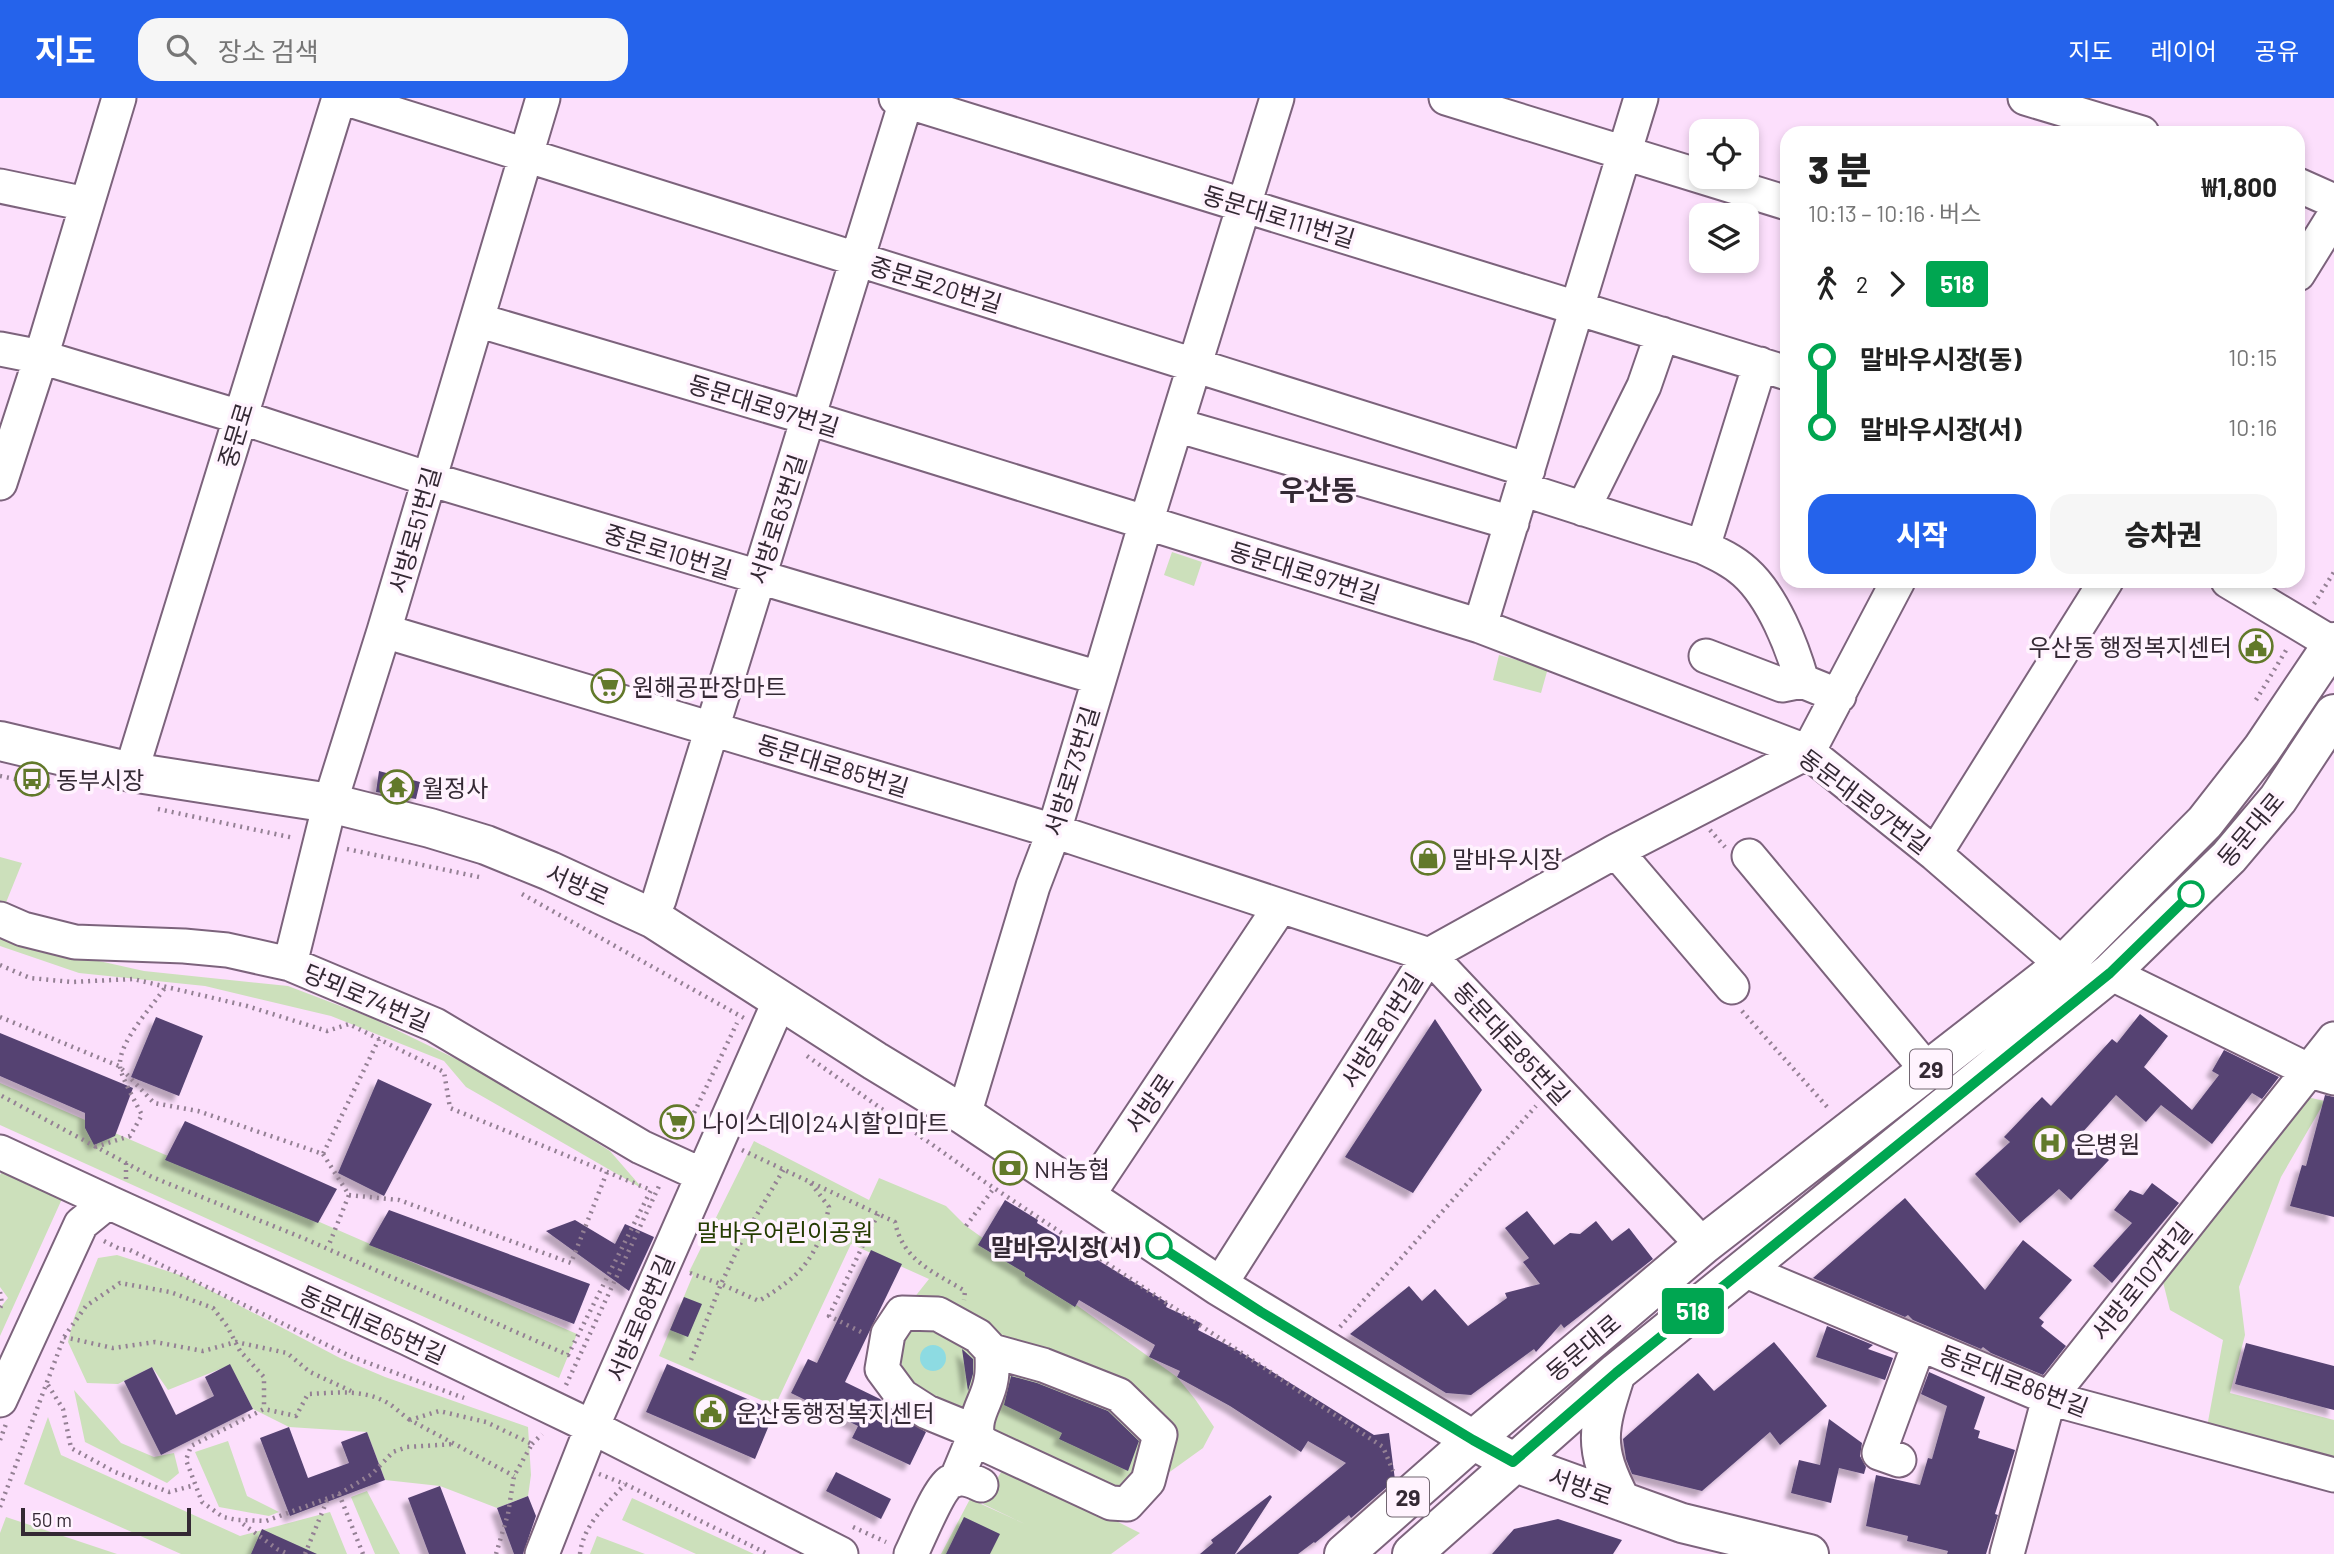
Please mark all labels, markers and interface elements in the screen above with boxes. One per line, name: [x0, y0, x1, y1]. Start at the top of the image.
search box: [138, 18, 628, 81]
text: 지도: [35, 30, 96, 70]
icon: search: [162, 30, 200, 68]
text: 장소 검색: [218, 35, 319, 66]
text: 지도: [2068, 36, 2113, 65]
text: 레이어: [2151, 36, 2217, 65]
text: 공유: [2255, 36, 2299, 65]
map controls: [1689, 119, 1759, 273]
button: locate: [1689, 119, 1759, 189]
text: 3 분: [1808, 146, 1871, 192]
text: ₩1,800: [2202, 171, 2277, 202]
street label: 동문대로111번길: [1199, 179, 1359, 253]
text: 10:13 – 10:16 · 버스: [1808, 199, 1981, 227]
button: layers: [1689, 203, 1759, 273]
street label: 중문로20번길: [866, 250, 1006, 318]
icon: walk: [1808, 265, 1846, 303]
icon: forward: [1878, 265, 1916, 303]
text: 518: [1940, 269, 1974, 298]
text: 2: [1856, 270, 1868, 298]
text: 말바우시장(동): [1860, 343, 2022, 374]
text: 10:15: [2228, 343, 2277, 371]
street label: 동문대로97번길: [685, 368, 843, 442]
street label: 중문로: [211, 399, 259, 471]
text: 말바우시장(서): [1860, 413, 2022, 444]
text: 10:16: [2228, 413, 2277, 441]
street label: 서방로63번길: [742, 450, 812, 588]
street label: 서방로51번길: [382, 463, 446, 597]
district label: 우산동: [1279, 472, 1357, 506]
button: 시작: [1808, 494, 2036, 574]
button: 승차권: [2050, 494, 2277, 574]
street label: 중문로10번길: [600, 518, 736, 584]
street label: 동문대로97번길: [1226, 535, 1384, 609]
public building icon: 우산동 행정복지센터: [2237, 627, 2275, 665]
place label: 우산동 행정복지센터: [2028, 632, 2232, 661]
supermarket icon: 원해공판장마트: [589, 667, 627, 705]
place label: 원해공판장마트: [632, 672, 787, 701]
street label: 서방로73번길: [1038, 703, 1104, 839]
street label: 동문대로85번길: [754, 728, 912, 802]
street label: 동문대로97번길: [1794, 742, 1936, 860]
bus stop icon: 동부시장: [13, 760, 51, 798]
place label: 동부시장: [56, 765, 144, 794]
temple icon: 월정사: [378, 768, 416, 806]
place label: 월정사: [422, 773, 488, 802]
street label: 동문대로: [2211, 786, 2289, 872]
shop icon: 말바우시장: [1409, 839, 1447, 877]
place label: 말바우시장: [1452, 844, 1562, 873]
street label: 서방로: [542, 857, 614, 911]
unlabelled marker: [2178, 881, 2204, 907]
street label: 당뫼로74번길: [299, 957, 435, 1037]
street label: 서방로81번길: [1334, 967, 1428, 1093]
street label: 동문대로85번길: [1448, 976, 1576, 1110]
road number: 29: [1910, 1050, 1952, 1088]
street label: 서방로: [1118, 1067, 1180, 1139]
supermarket icon: 나이스데이24시할인마트: [658, 1103, 696, 1141]
place label: 나이스데이24시할인마트: [702, 1108, 949, 1137]
hospital icon: 은병원: [2031, 1124, 2069, 1162]
place label: 은병원: [2074, 1129, 2140, 1158]
bank icon: NH농협: [991, 1149, 1029, 1187]
place label: NH농협: [1034, 1154, 1110, 1183]
street label: 서방로107번길: [2085, 1216, 2197, 1346]
park label: 말바우어린이공원: [697, 1217, 873, 1246]
place label: 말바우시장(서): [991, 1232, 1141, 1261]
marker: 말바우시장(서): [1146, 1233, 1172, 1259]
street label: 서방로68번길: [600, 1250, 680, 1386]
street label: 동문대로65번길: [295, 1279, 451, 1369]
line badge: 518: [1653, 1288, 1733, 1334]
text: 518: [1676, 1296, 1710, 1325]
street label: 동문대로: [1540, 1308, 1626, 1386]
street label: 동문대로86번길: [1935, 1338, 2093, 1422]
public building icon: 운산동행정복지센터: [692, 1393, 730, 1431]
place label: 운산동행정복지센터: [736, 1398, 935, 1427]
street label: 서방로: [1545, 1461, 1617, 1511]
road number: 29: [1387, 1478, 1429, 1516]
scale bar: [21, 1505, 191, 1537]
text: 50 m: [32, 1508, 72, 1531]

